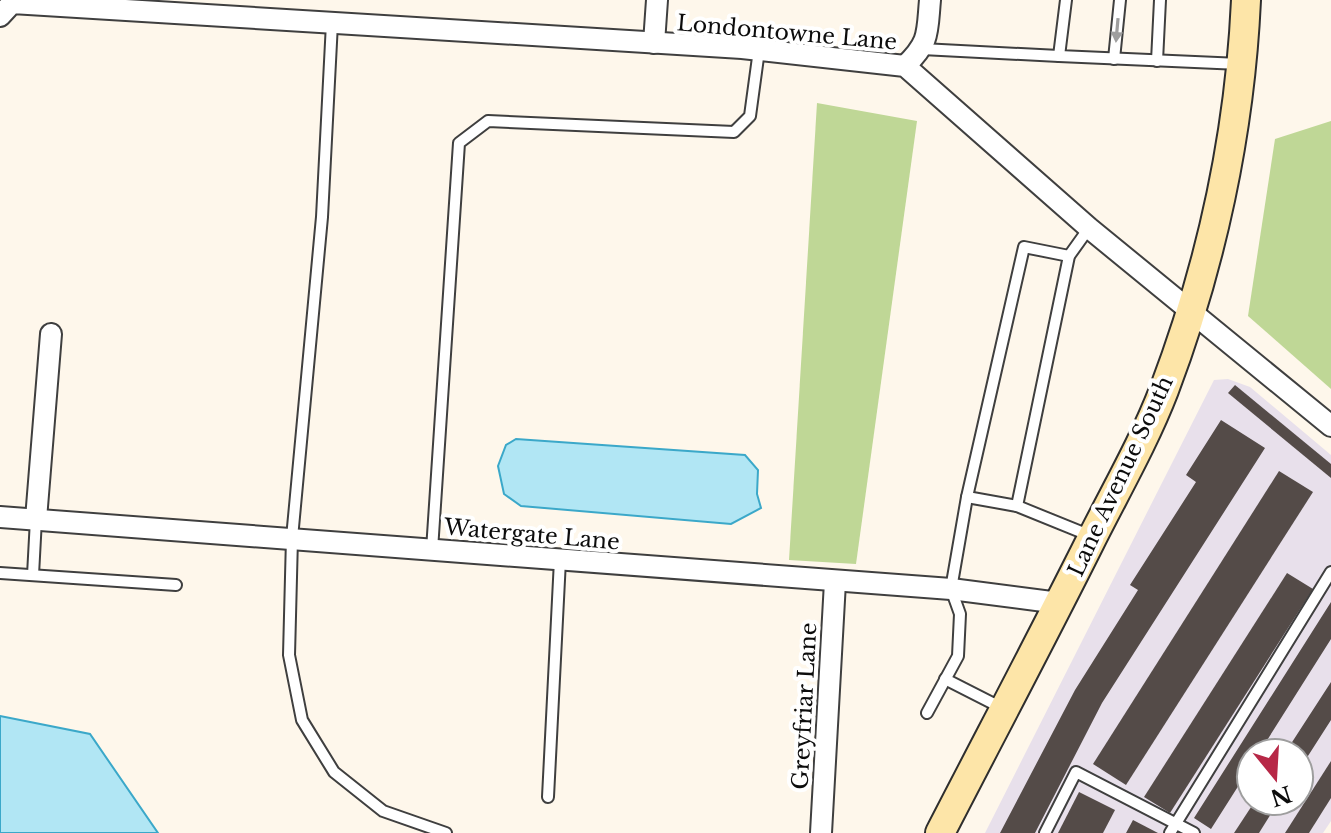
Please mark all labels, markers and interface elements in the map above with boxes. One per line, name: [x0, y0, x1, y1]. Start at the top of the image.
street label: Londontowne Lane: [676, 9, 898, 56]
one-way arrow: [1110, 18, 1123, 43]
street label: Lane Avenue South: [1062, 372, 1179, 581]
street label: Watergate Lane: [442, 513, 621, 556]
street label: Greyfriar Lane: [787, 622, 822, 790]
north arrow: [1235, 737, 1315, 817]
text: N: [1267, 780, 1295, 812]

